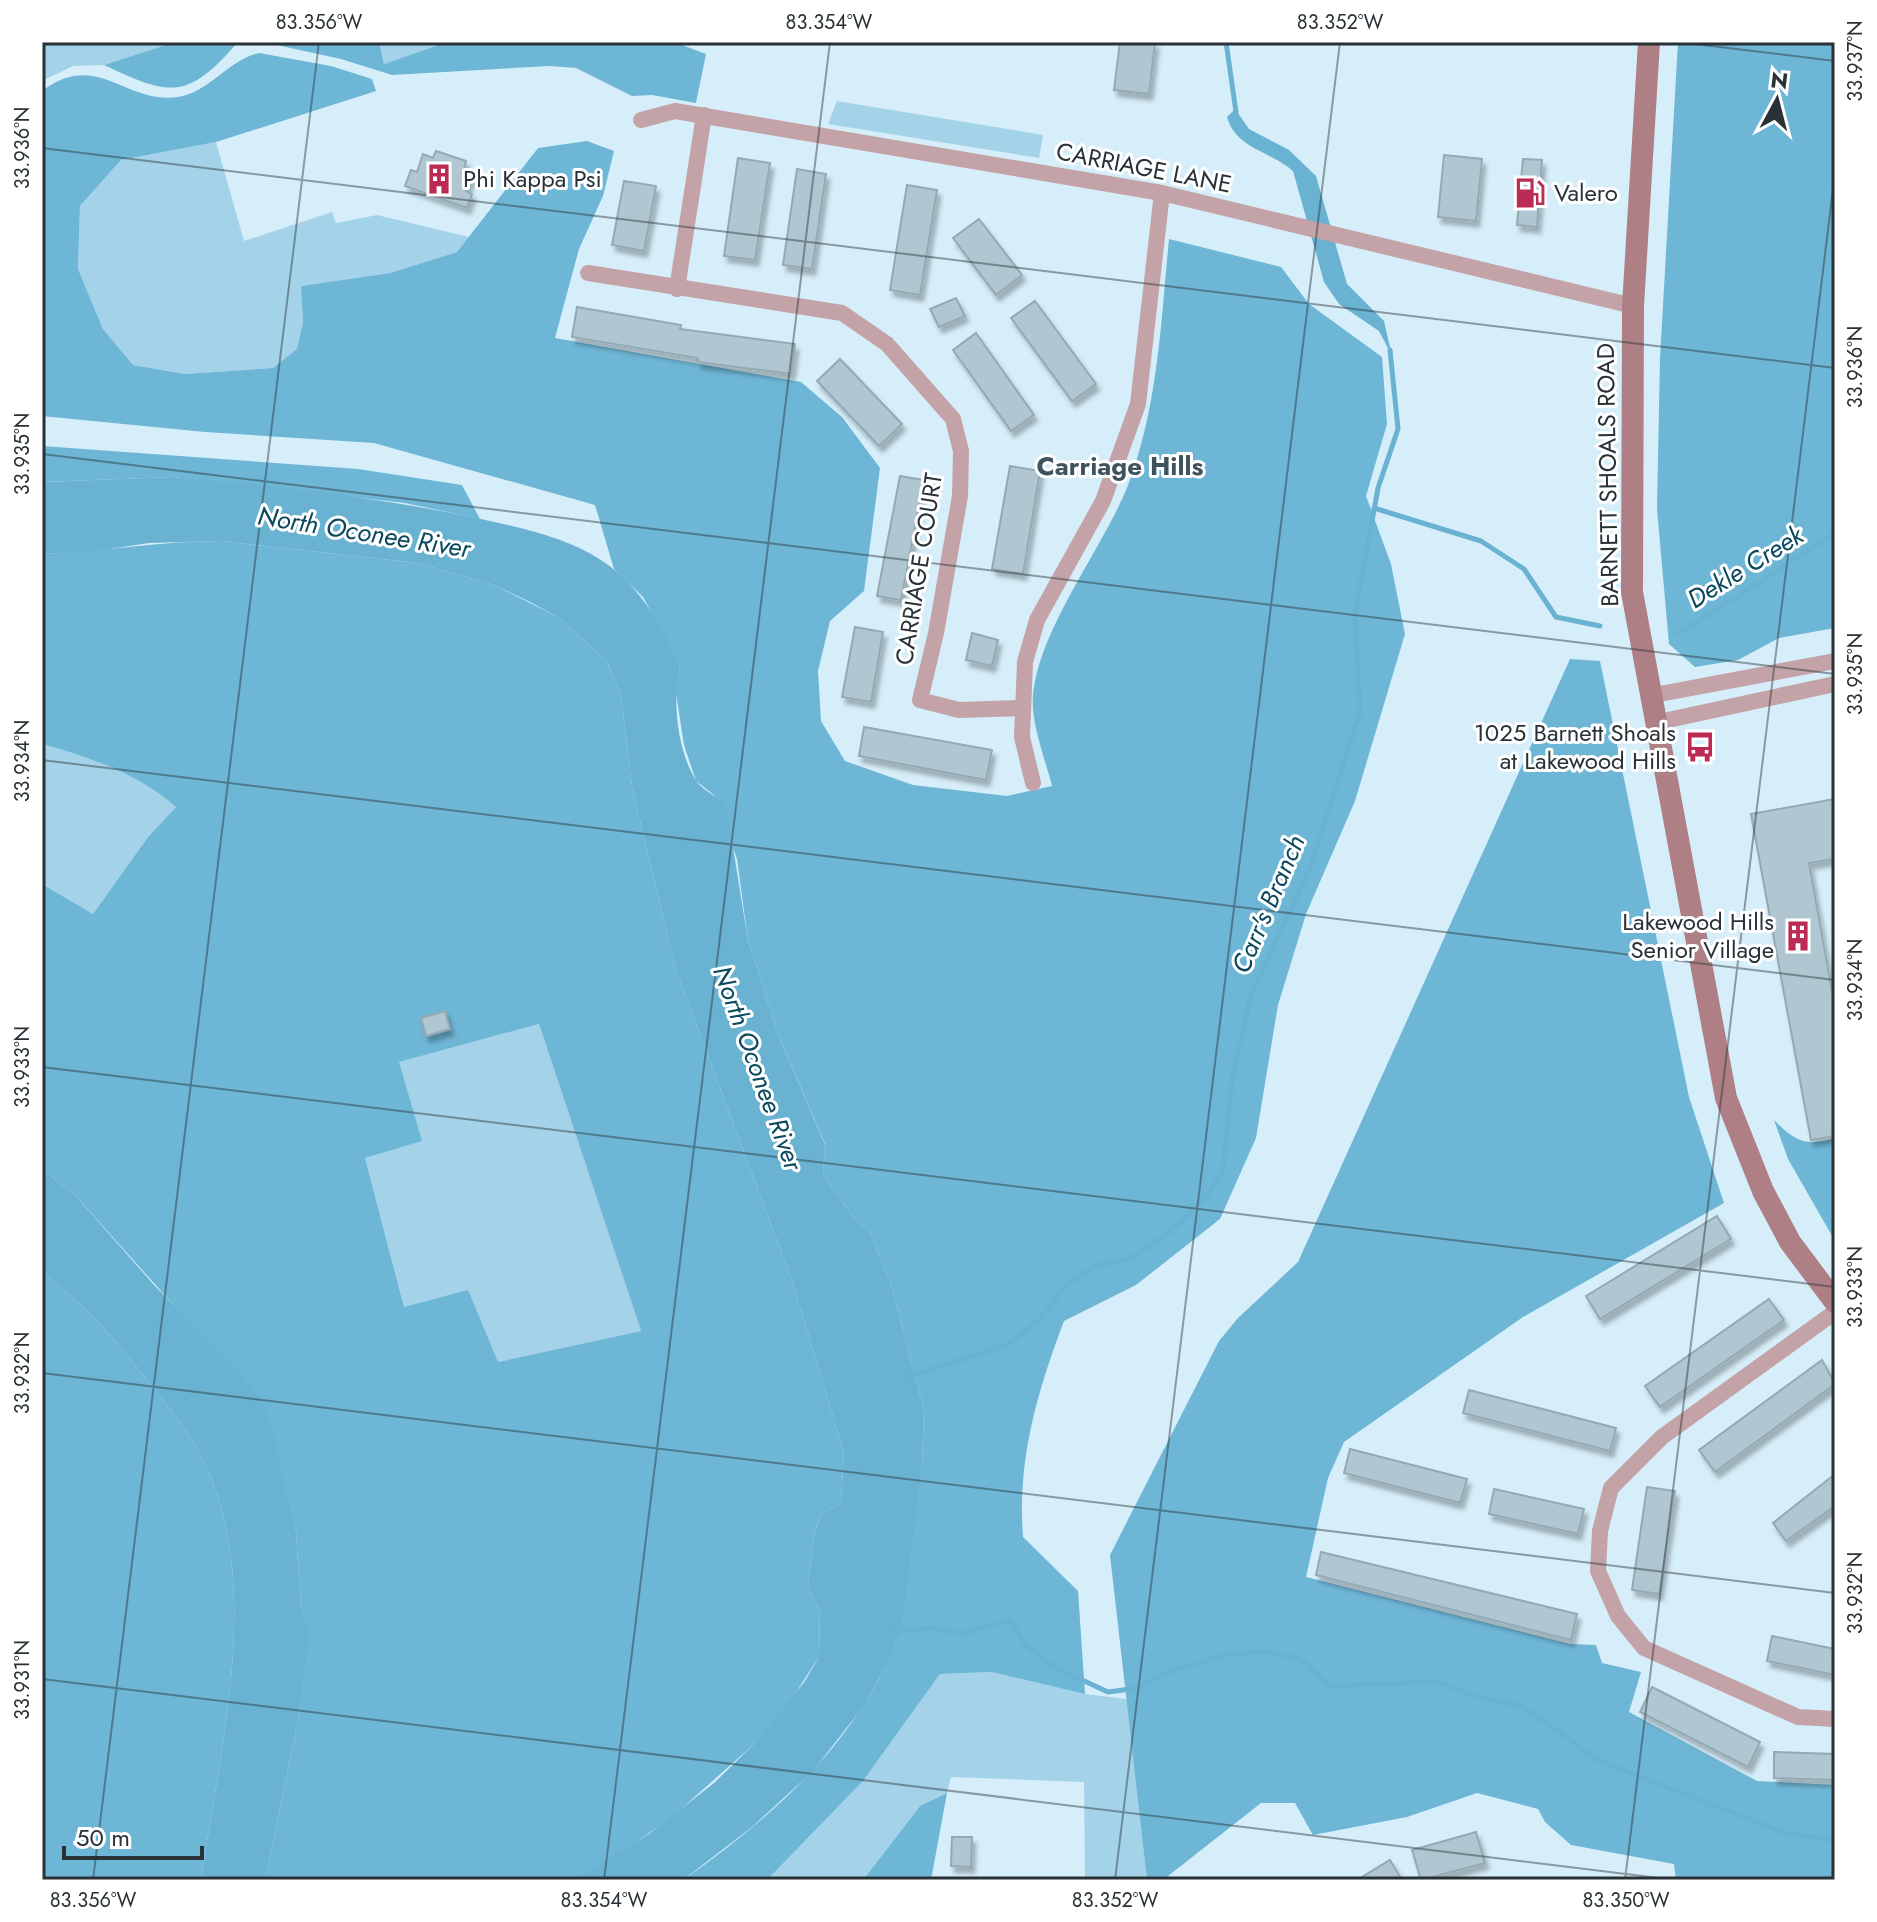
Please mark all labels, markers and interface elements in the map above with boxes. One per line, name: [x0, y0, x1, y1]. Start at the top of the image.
text: 83.356°W: [276, 8, 363, 37]
text: 83.354°W: [786, 8, 873, 37]
text: 83.352°W: [1297, 8, 1383, 37]
text: 33.937°N: [1841, 20, 1870, 102]
north arrow: [1737, 60, 1817, 140]
text: N: [1769, 63, 1790, 97]
text: 33.936°N: [8, 107, 37, 189]
street label: CARRIAGE LANE: [1053, 133, 1235, 202]
place label: Phi Kappa Psi: [463, 161, 602, 196]
building icon: Phi Kappa Psi: [422, 162, 456, 196]
place label: Valero: [1554, 175, 1618, 210]
fuel station icon: Valero: [1513, 176, 1547, 210]
text: 33.936°N: [1841, 326, 1870, 408]
street label: BARNETT SHOALS ROAD: [1588, 343, 1627, 607]
text: 33.935°N: [8, 413, 37, 495]
district label: Carriage Hills: [1037, 447, 1204, 485]
street label: CARRIAGE COURT: [886, 470, 951, 667]
water label: North Oconee River: [255, 496, 474, 568]
water label: Dekle Creek: [1680, 515, 1812, 618]
text: 33.935°N: [1841, 633, 1870, 715]
place label: 1025 Barnett Shoals at Lakewood Hills: [1474, 715, 1676, 778]
text: 33.934°N: [8, 720, 37, 802]
bus stop icon: 1025 Barnett Shoals at Lakewood Hills: [1683, 730, 1717, 764]
water label: Carr's Branch: [1222, 829, 1314, 979]
place label: Lakewood Hills Senior Village: [1622, 904, 1774, 967]
building icon: Lakewood Hills Senior Village: [1781, 919, 1815, 953]
text: 33.934°N: [1841, 939, 1870, 1021]
water label: North Oconee River: [703, 960, 813, 1177]
text: 33.933°N: [8, 1026, 37, 1108]
text: 33.933°N: [1841, 1246, 1870, 1328]
text: 33.932°N: [8, 1332, 37, 1414]
text: 33.932°N: [1841, 1552, 1870, 1634]
text: 33.931°N: [8, 1640, 37, 1720]
scale bar: [64, 1810, 202, 1860]
text: 50 m: [76, 1820, 130, 1855]
text: 83.356°W: [50, 1886, 137, 1915]
text: 83.354°W: [561, 1886, 648, 1915]
text: 83.352°W: [1072, 1886, 1158, 1915]
text: 83.350°W: [1582, 1886, 1670, 1915]

